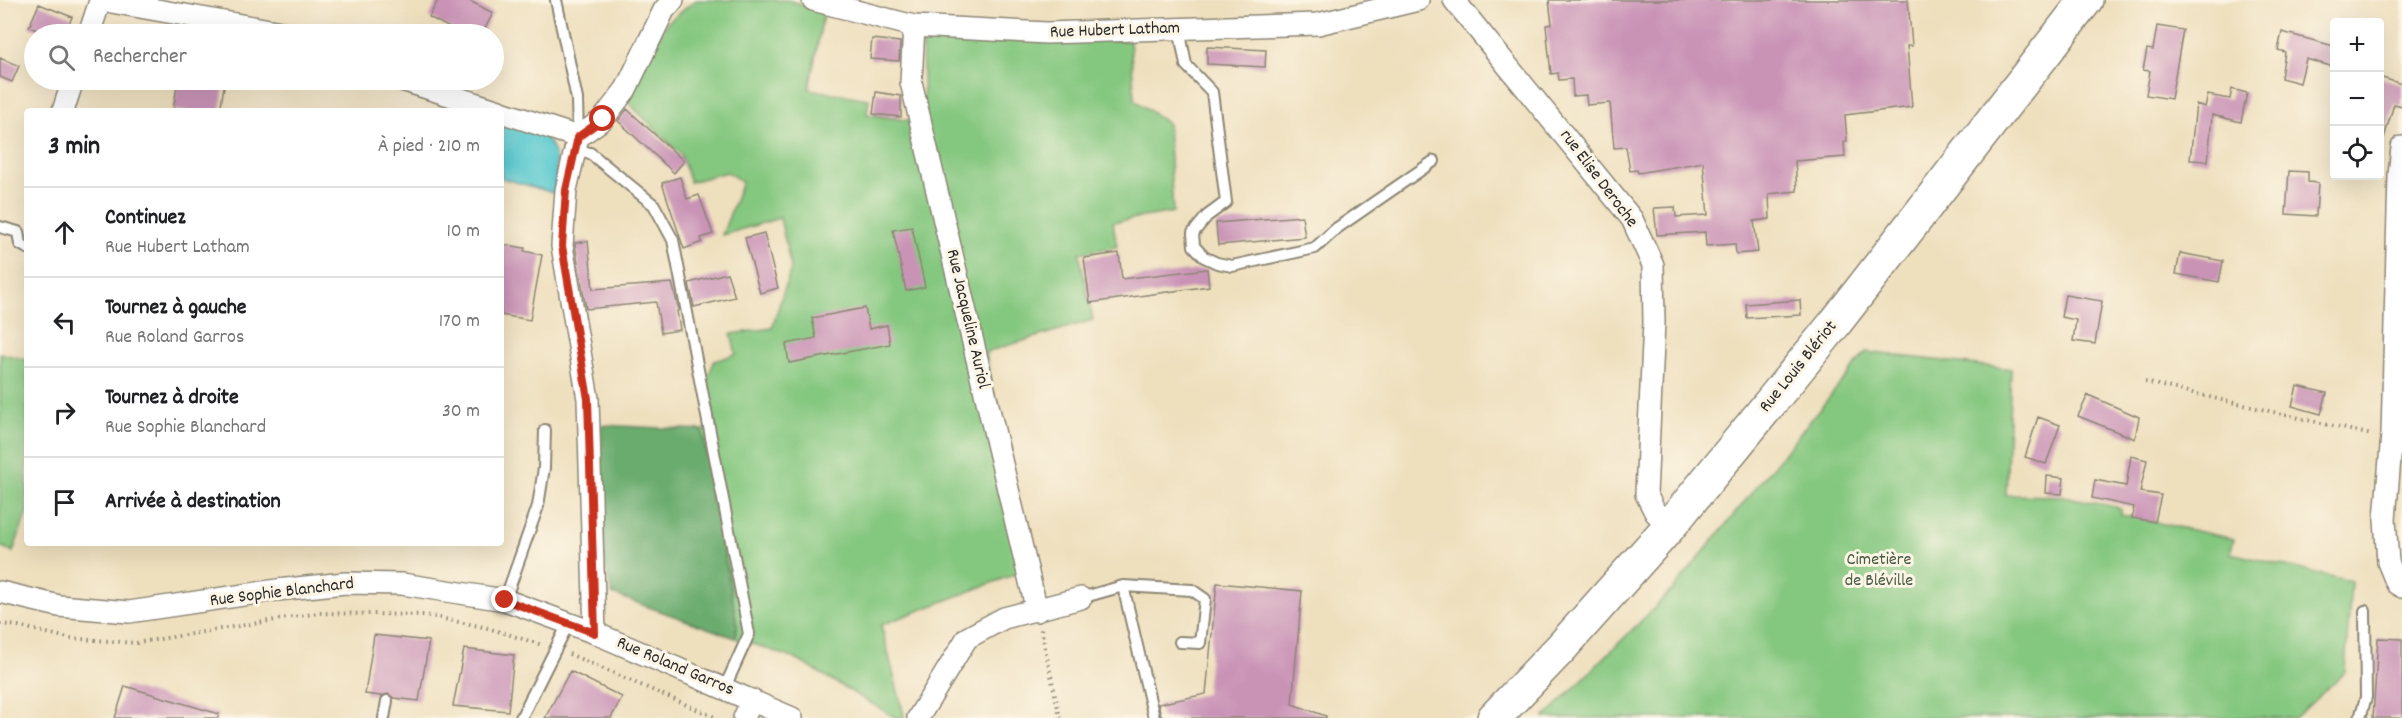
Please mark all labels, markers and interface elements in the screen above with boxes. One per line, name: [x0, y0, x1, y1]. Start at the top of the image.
street label: Rue Hubert Latham: [1050, 16, 1180, 46]
map controls: [2330, 18, 2384, 180]
button: +: [2330, 18, 2384, 72]
search box: [24, 24, 504, 90]
icon: search: [45, 41, 78, 74]
text: Rechercher: [93, 42, 187, 73]
button: −: [2330, 72, 2384, 126]
route start: [589, 105, 615, 131]
street label: rue Elise Deroche: [1553, 125, 1643, 233]
button: locate: [2330, 126, 2384, 180]
text: 3 min: [48, 129, 100, 166]
text: À pied · 210 m: [378, 133, 480, 161]
text: Continuez: [105, 203, 186, 234]
icon: ahead: [48, 216, 81, 249]
text: 10 m: [446, 218, 480, 246]
text: Rue Hubert Latham: [105, 234, 250, 262]
street label: Rue Jacqueline Auriol: [939, 247, 995, 392]
text: Tournez à gauche: [105, 293, 247, 324]
icon: left: [48, 306, 81, 339]
text: 170 m: [439, 308, 480, 336]
street label: Rue Louis Blériot: [1754, 315, 1844, 418]
text: Rue Roland Garros: [105, 324, 244, 352]
text: Tournez à droite: [105, 383, 239, 414]
icon: right: [48, 396, 81, 429]
text: 30 m: [442, 398, 480, 426]
text: Rue Sophie Blanchard: [105, 414, 266, 442]
icon: arrive: [48, 486, 81, 519]
text: Arrivée à destination: [105, 487, 281, 518]
park label: Cimetière de Bléville: [1845, 548, 1913, 594]
street label: Rue Sophie Blanchard: [209, 572, 355, 614]
route end: [491, 586, 517, 612]
street label: Rue Roland Garros: [612, 631, 738, 703]

